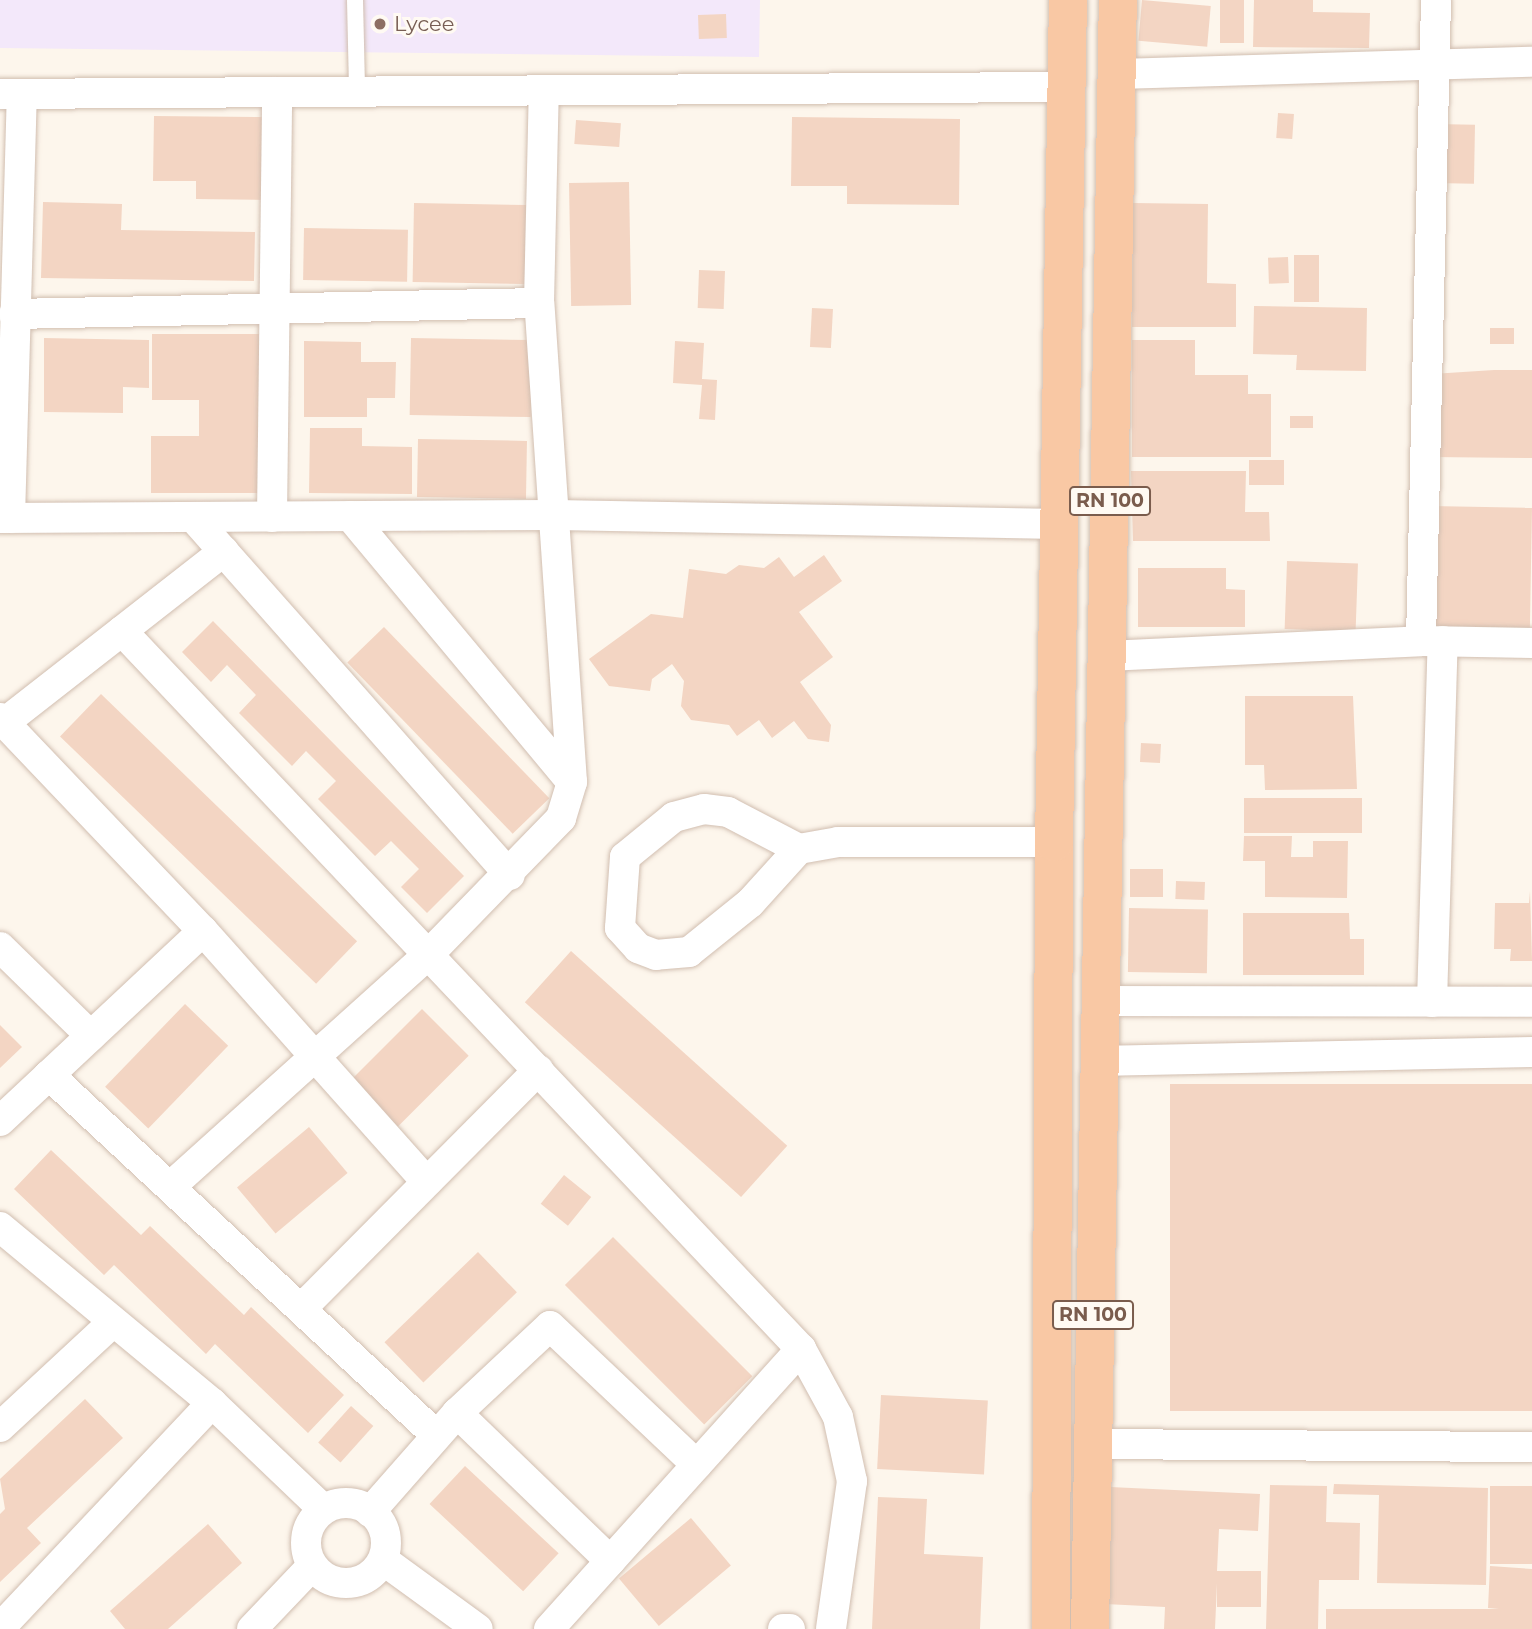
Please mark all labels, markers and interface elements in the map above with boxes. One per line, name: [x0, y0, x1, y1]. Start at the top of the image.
place label: Lycee: [394, 11, 454, 37]
marker: Lycee: [372, 16, 388, 32]
road number: RN 100: [1068, 486, 1152, 516]
road number: RN 100: [1051, 1300, 1135, 1330]

